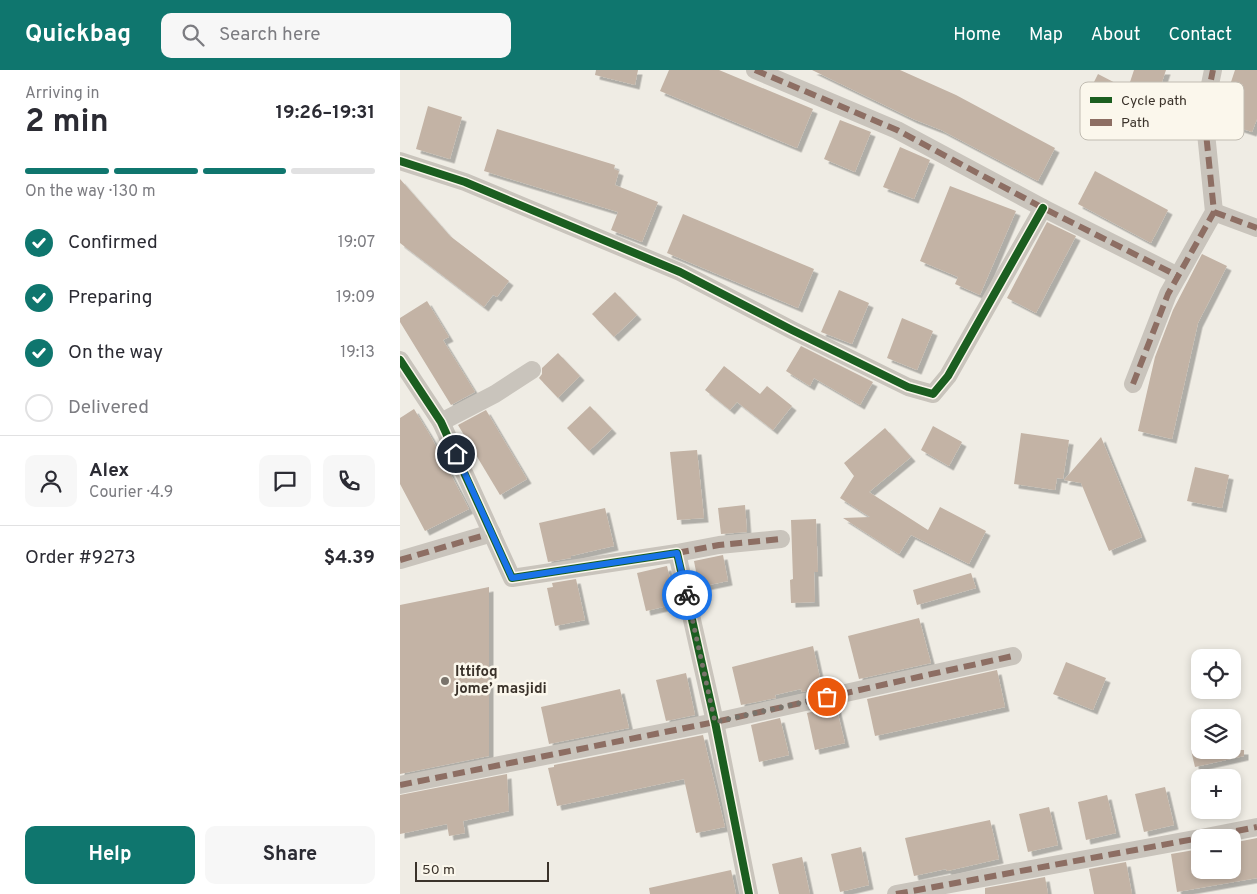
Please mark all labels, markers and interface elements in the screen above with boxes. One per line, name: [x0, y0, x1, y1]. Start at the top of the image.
search box: [161, 13, 511, 58]
text: Quickbag: [25, 20, 131, 50]
icon: search: [179, 21, 207, 49]
text: Search here: [219, 23, 321, 47]
text: Home: [953, 24, 1001, 47]
text: Map: [1029, 24, 1063, 47]
text: About: [1091, 24, 1140, 47]
text: Contact: [1168, 24, 1232, 47]
legend: [1080, 82, 1244, 140]
text: Arriving in: [25, 84, 100, 104]
text: Cycle path: [1121, 93, 1187, 110]
text: 19:26–19:31: [275, 101, 375, 125]
text: 2 min: [25, 103, 109, 143]
text: Path: [1121, 115, 1150, 132]
text: On the way · 130 m: [25, 182, 156, 202]
icon: check: [25, 229, 53, 257]
text: Confirmed: [68, 231, 158, 255]
text: 19:07: [338, 233, 375, 253]
icon: check: [25, 284, 53, 312]
text: Preparing: [68, 286, 152, 310]
text: 19:09: [336, 288, 375, 308]
icon: check: [25, 339, 53, 367]
text: On the way: [68, 341, 163, 365]
text: 19:13: [340, 343, 375, 363]
text: Delivered: [68, 396, 149, 420]
pin: [435, 433, 477, 475]
icon: home: [442, 440, 470, 468]
button: person: [25, 455, 77, 507]
button: chat: [259, 455, 311, 507]
button: phone: [323, 455, 375, 507]
text: Alex: [89, 459, 129, 483]
text: Courier · 4.9: [89, 483, 173, 503]
text: Order #9273: [25, 546, 136, 570]
text: $4.39: [324, 546, 375, 570]
courier: [662, 570, 712, 620]
icon: bike: [673, 581, 701, 609]
map controls: [1191, 649, 1241, 879]
button: locate: [1191, 649, 1241, 699]
place label: Ittifoq jome’ masjidi: [454, 663, 547, 699]
marker: Ittifoq jome’ masjidi: [439, 675, 451, 687]
pin: [806, 676, 848, 718]
icon: bag: [813, 683, 841, 711]
button: layers: [1191, 709, 1241, 759]
button: +: [1191, 769, 1241, 819]
button: Help: [25, 826, 195, 884]
button: Share: [205, 826, 375, 884]
button: −: [1191, 829, 1241, 879]
scale bar: [415, 859, 549, 882]
text: 50 m: [422, 862, 455, 879]

